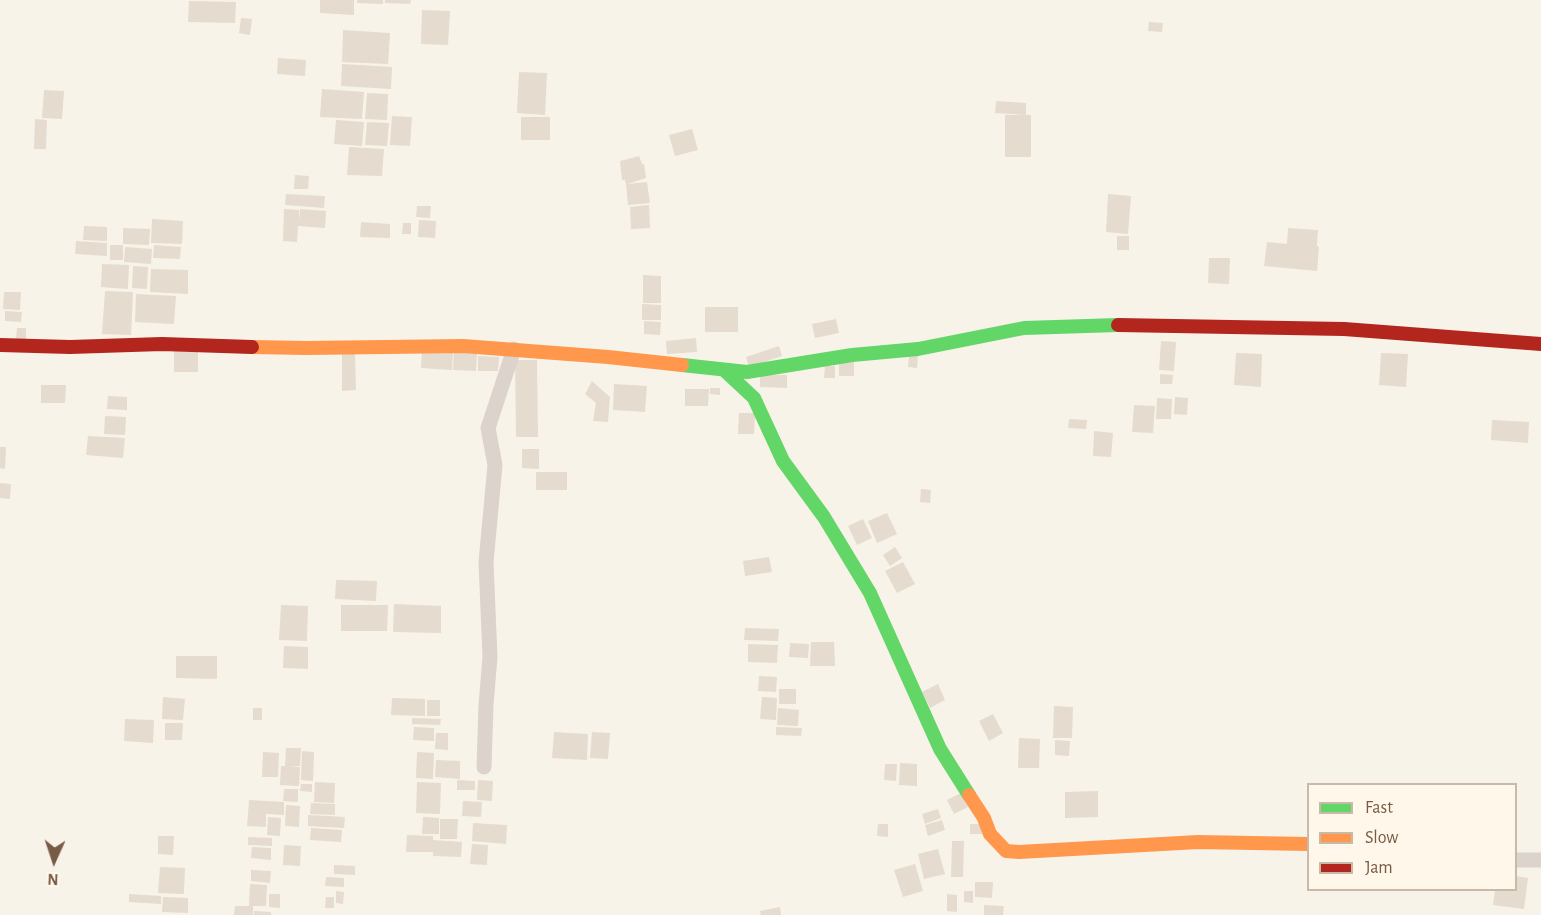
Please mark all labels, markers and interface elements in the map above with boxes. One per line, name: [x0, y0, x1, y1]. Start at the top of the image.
legend: [1307, 783, 1517, 891]
text: Fast: [1365, 799, 1393, 817]
text: Slow: [1365, 829, 1398, 847]
north arrow: [24, 831, 84, 891]
text: Jam: [1365, 859, 1393, 877]
text: N: [47, 871, 59, 887]

